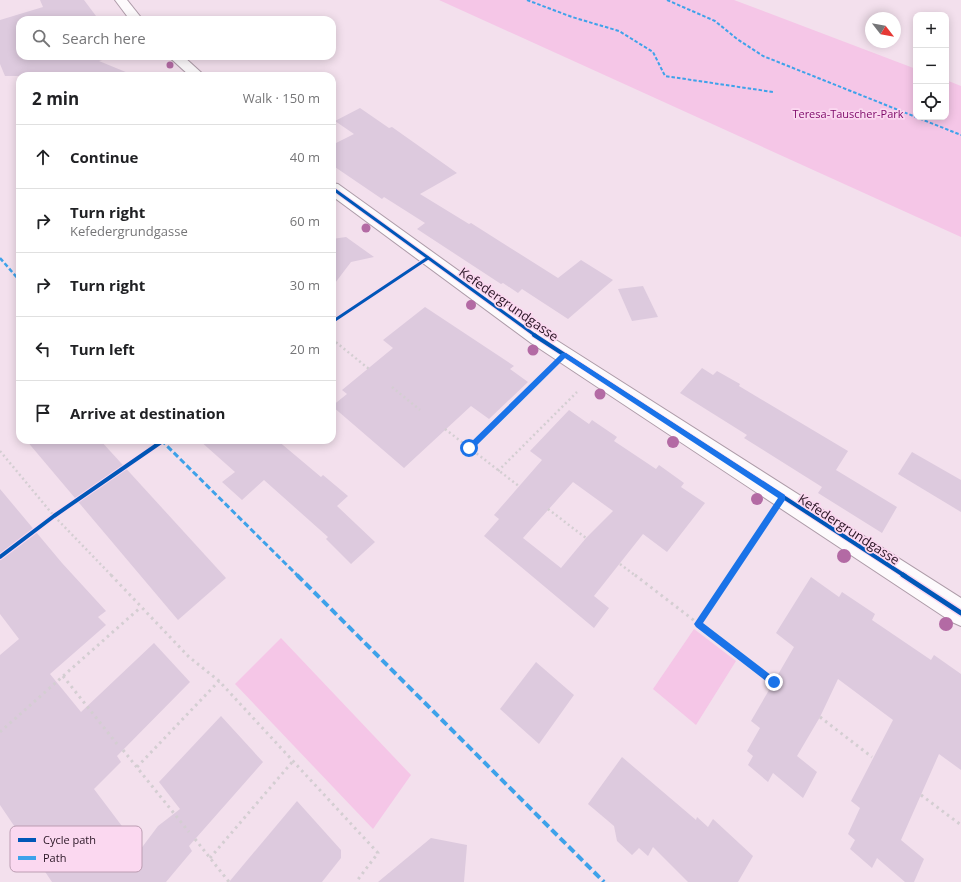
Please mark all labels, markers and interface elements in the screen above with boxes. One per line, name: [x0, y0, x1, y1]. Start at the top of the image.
north arrow: [865, 12, 901, 48]
map controls: [913, 12, 949, 120]
button: +: [913, 12, 949, 48]
search box: [16, 16, 336, 60]
icon: search: [30, 27, 52, 49]
text: Search here: [62, 28, 146, 48]
button: −: [913, 48, 949, 84]
button: locate: [913, 84, 949, 120]
text: 2 min: [32, 87, 79, 110]
text: Walk · 150 m: [243, 89, 320, 107]
park label: Teresa-Tauscher-Park: [792, 106, 904, 121]
icon: ahead: [32, 146, 54, 168]
text: Continue: [70, 147, 138, 167]
text: 40 m: [290, 148, 320, 166]
text: Turn right: [70, 202, 145, 222]
icon: right: [32, 210, 54, 232]
text: 60 m: [290, 212, 320, 230]
text: Kefedergrundgasse: [70, 222, 188, 240]
street label: Kefedergrundgasse: [456, 263, 562, 345]
icon: right: [32, 274, 54, 296]
text: Turn right: [70, 275, 145, 295]
text: 30 m: [290, 276, 320, 294]
icon: left: [32, 338, 54, 360]
text: Turn left: [70, 339, 135, 359]
text: 20 m: [290, 340, 320, 358]
icon: arrive: [32, 402, 54, 424]
text: Arrive at destination: [70, 403, 225, 423]
route start: [460, 439, 478, 457]
street label: Kefedergrundgasse: [795, 489, 903, 569]
route end: [765, 673, 783, 691]
legend: [10, 826, 142, 872]
text: Cycle path: [43, 832, 96, 847]
text: Path: [43, 850, 66, 865]

